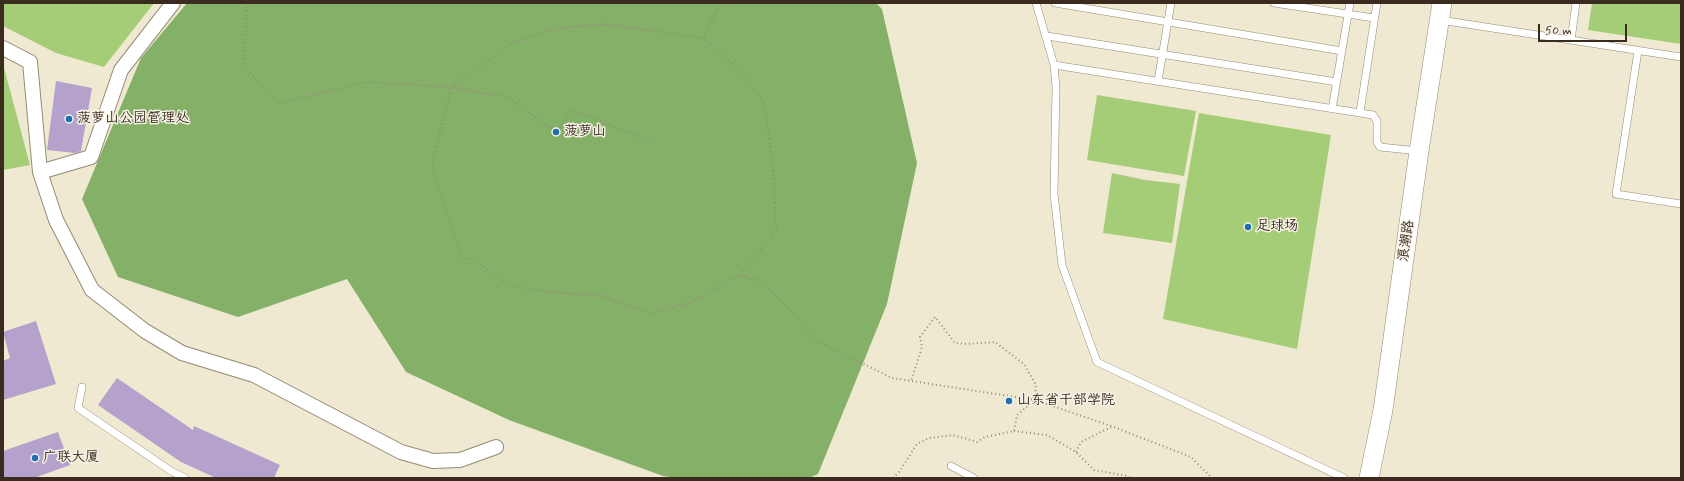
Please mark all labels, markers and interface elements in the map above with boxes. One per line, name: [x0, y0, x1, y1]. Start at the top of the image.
scale bar: [1540, 16, 1629, 42]
text: 50 m: [1545, 23, 1572, 39]
place label: 菠萝山公园管理处: [77, 111, 189, 127]
marker: 菠萝山公园管理处: [64, 114, 74, 124]
place label: 菠萝山: [564, 124, 606, 140]
marker: 菠萝山: [551, 127, 561, 137]
place label: 足球场: [1256, 219, 1298, 235]
street label: 浪潮路: [1396, 219, 1418, 263]
marker: 足球场: [1243, 222, 1253, 232]
place label: 山东省干部学院: [1017, 393, 1115, 409]
marker: 山东省干部学院: [1004, 396, 1014, 406]
place label: 广联大厦: [43, 450, 99, 466]
marker: 广联大厦: [30, 453, 40, 463]

